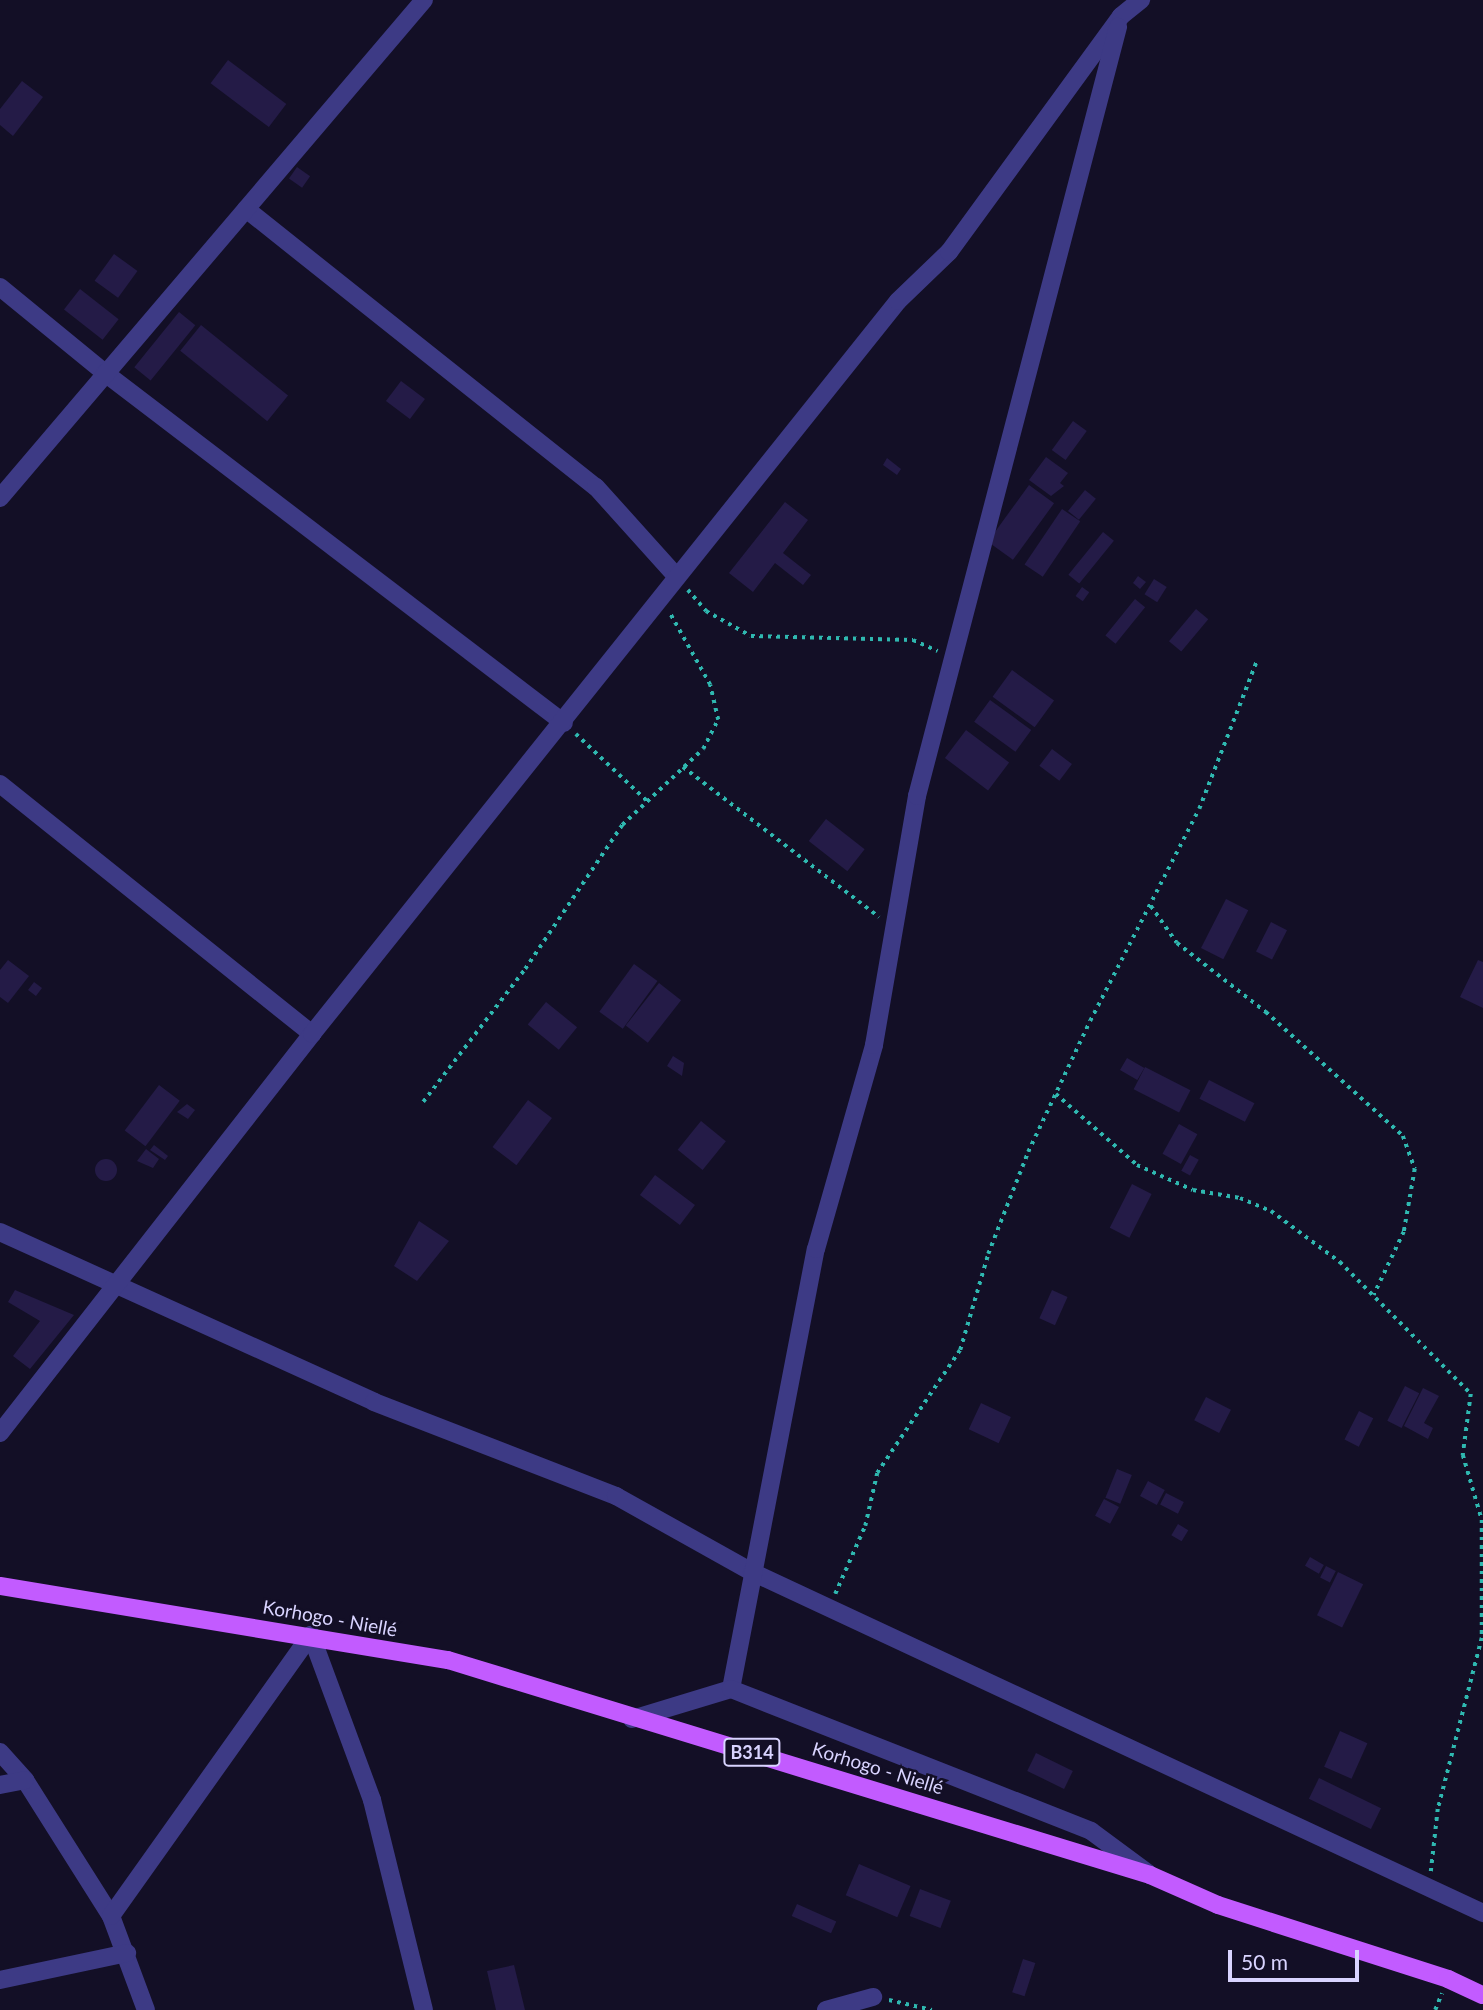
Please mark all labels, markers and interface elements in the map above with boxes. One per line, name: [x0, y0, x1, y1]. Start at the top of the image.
street label: Korhogo - Niellé: [261, 1595, 399, 1641]
road number: B314: [722, 1737, 782, 1766]
street label: Korhogo - Niellé: [810, 1737, 946, 1799]
scale bar: [1231, 1937, 1362, 1981]
text: 50 m: [1241, 1949, 1288, 1974]

